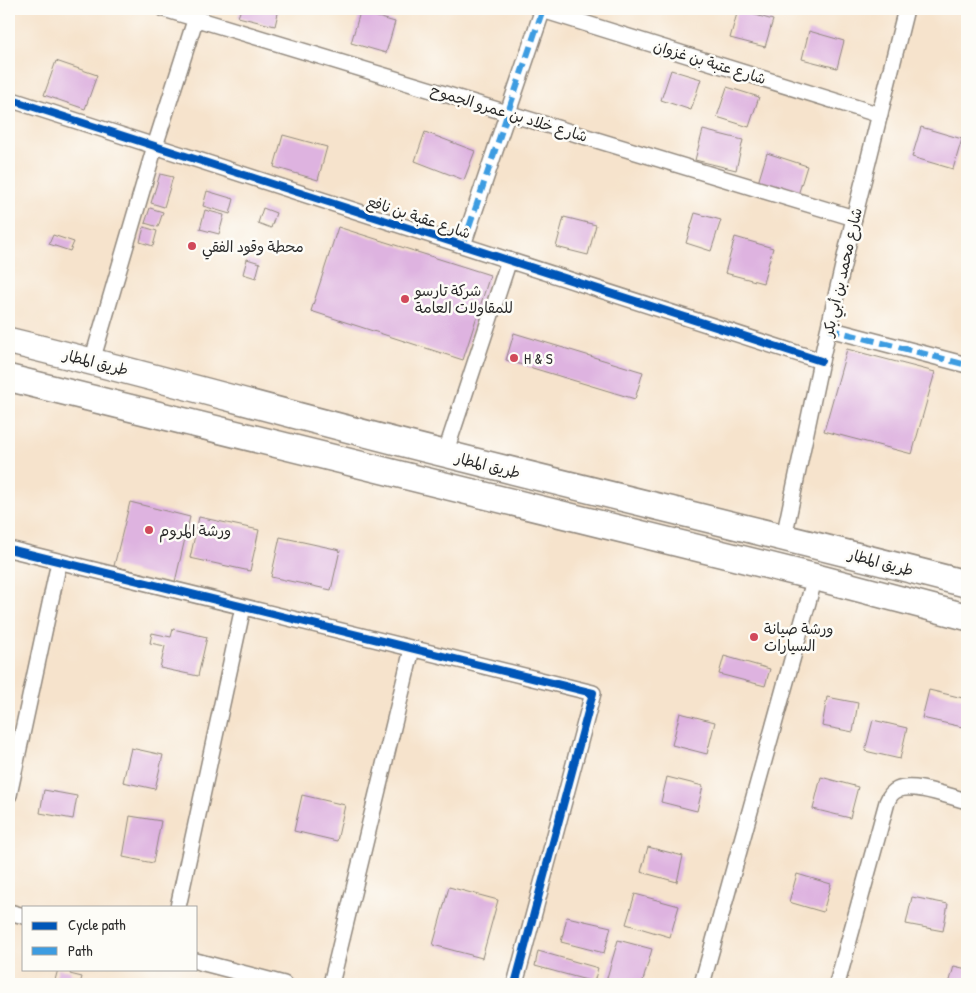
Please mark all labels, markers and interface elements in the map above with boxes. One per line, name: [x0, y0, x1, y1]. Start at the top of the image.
street label: شارع عتبة بن غزوان: [651, 35, 769, 89]
street label: شارع خلاد بن عمرو الجموح: [428, 79, 590, 147]
street label: شارع عقبة بن نافع: [364, 190, 474, 245]
street label: شارع محمد بن أبي بكر: [817, 206, 870, 341]
place label: محطة وقود الفقي: [202, 236, 304, 260]
marker: محطة وقود الفقي: [186, 240, 198, 252]
place label: شركة تارسو للمقاولات العامة: [414, 280, 513, 318]
marker: شركة تارسو للمقاولات العامة: [399, 293, 411, 305]
street label: طريق المطار: [60, 344, 131, 380]
place label: H & S: [524, 348, 553, 369]
marker: H & S: [508, 352, 520, 364]
street label: طريق المطار: [452, 447, 523, 483]
place label: ورشة المروم: [159, 520, 231, 543]
marker: ورشة المروم: [143, 524, 155, 536]
street label: طريق المطار: [845, 543, 916, 581]
place label: ورشة صيانة السيارات: [764, 618, 833, 656]
marker: ورشة صيانة السيارات: [748, 631, 760, 643]
legend: [22, 906, 198, 970]
text: Cycle path: [68, 914, 126, 935]
text: Path: [68, 940, 93, 961]

